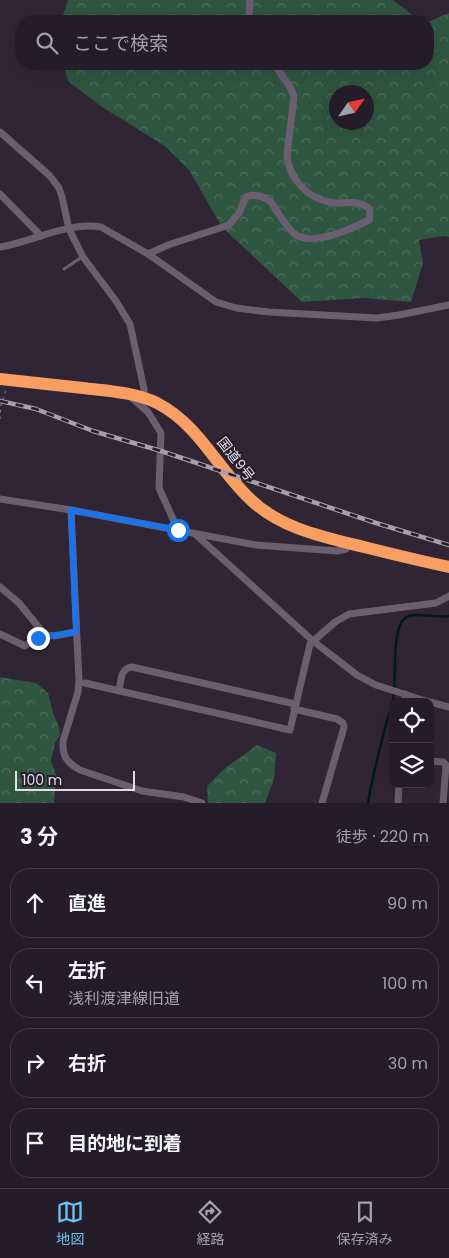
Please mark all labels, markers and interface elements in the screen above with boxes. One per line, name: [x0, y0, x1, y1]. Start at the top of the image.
search box: [15, 15, 434, 70]
icon: search: [33, 29, 61, 57]
text: ここで検索: [73, 30, 168, 57]
north arrow: [329, 85, 374, 130]
street label: 国道9号: [212, 433, 260, 485]
route start: [167, 519, 190, 542]
route end: [27, 627, 50, 650]
map controls: [389, 698, 434, 788]
button: locate: [389, 698, 434, 743]
button: layers: [389, 743, 434, 788]
scale bar: [15, 768, 135, 791]
text: 100 m: [22, 770, 62, 790]
text: 3 分: [20, 822, 58, 851]
text: 徒歩 · 220 m: [336, 825, 429, 848]
icon: ahead: [21, 889, 49, 917]
text: 直進: [68, 890, 106, 917]
text: 90 m: [387, 892, 428, 915]
text: 左折: [68, 957, 106, 984]
icon: left: [21, 969, 49, 997]
text: 100 m: [382, 972, 428, 995]
text: 浅利渡津線旧道: [68, 987, 180, 1010]
icon: right: [21, 1049, 49, 1077]
text: 右折: [68, 1050, 106, 1077]
text: 30 m: [388, 1052, 428, 1075]
icon: arrive: [21, 1129, 49, 1157]
text: 目的地に到着: [68, 1130, 182, 1157]
tab: 地図: [56, 1198, 84, 1250]
tab: 経路: [196, 1198, 224, 1250]
tab: 保存済み: [337, 1198, 393, 1250]

